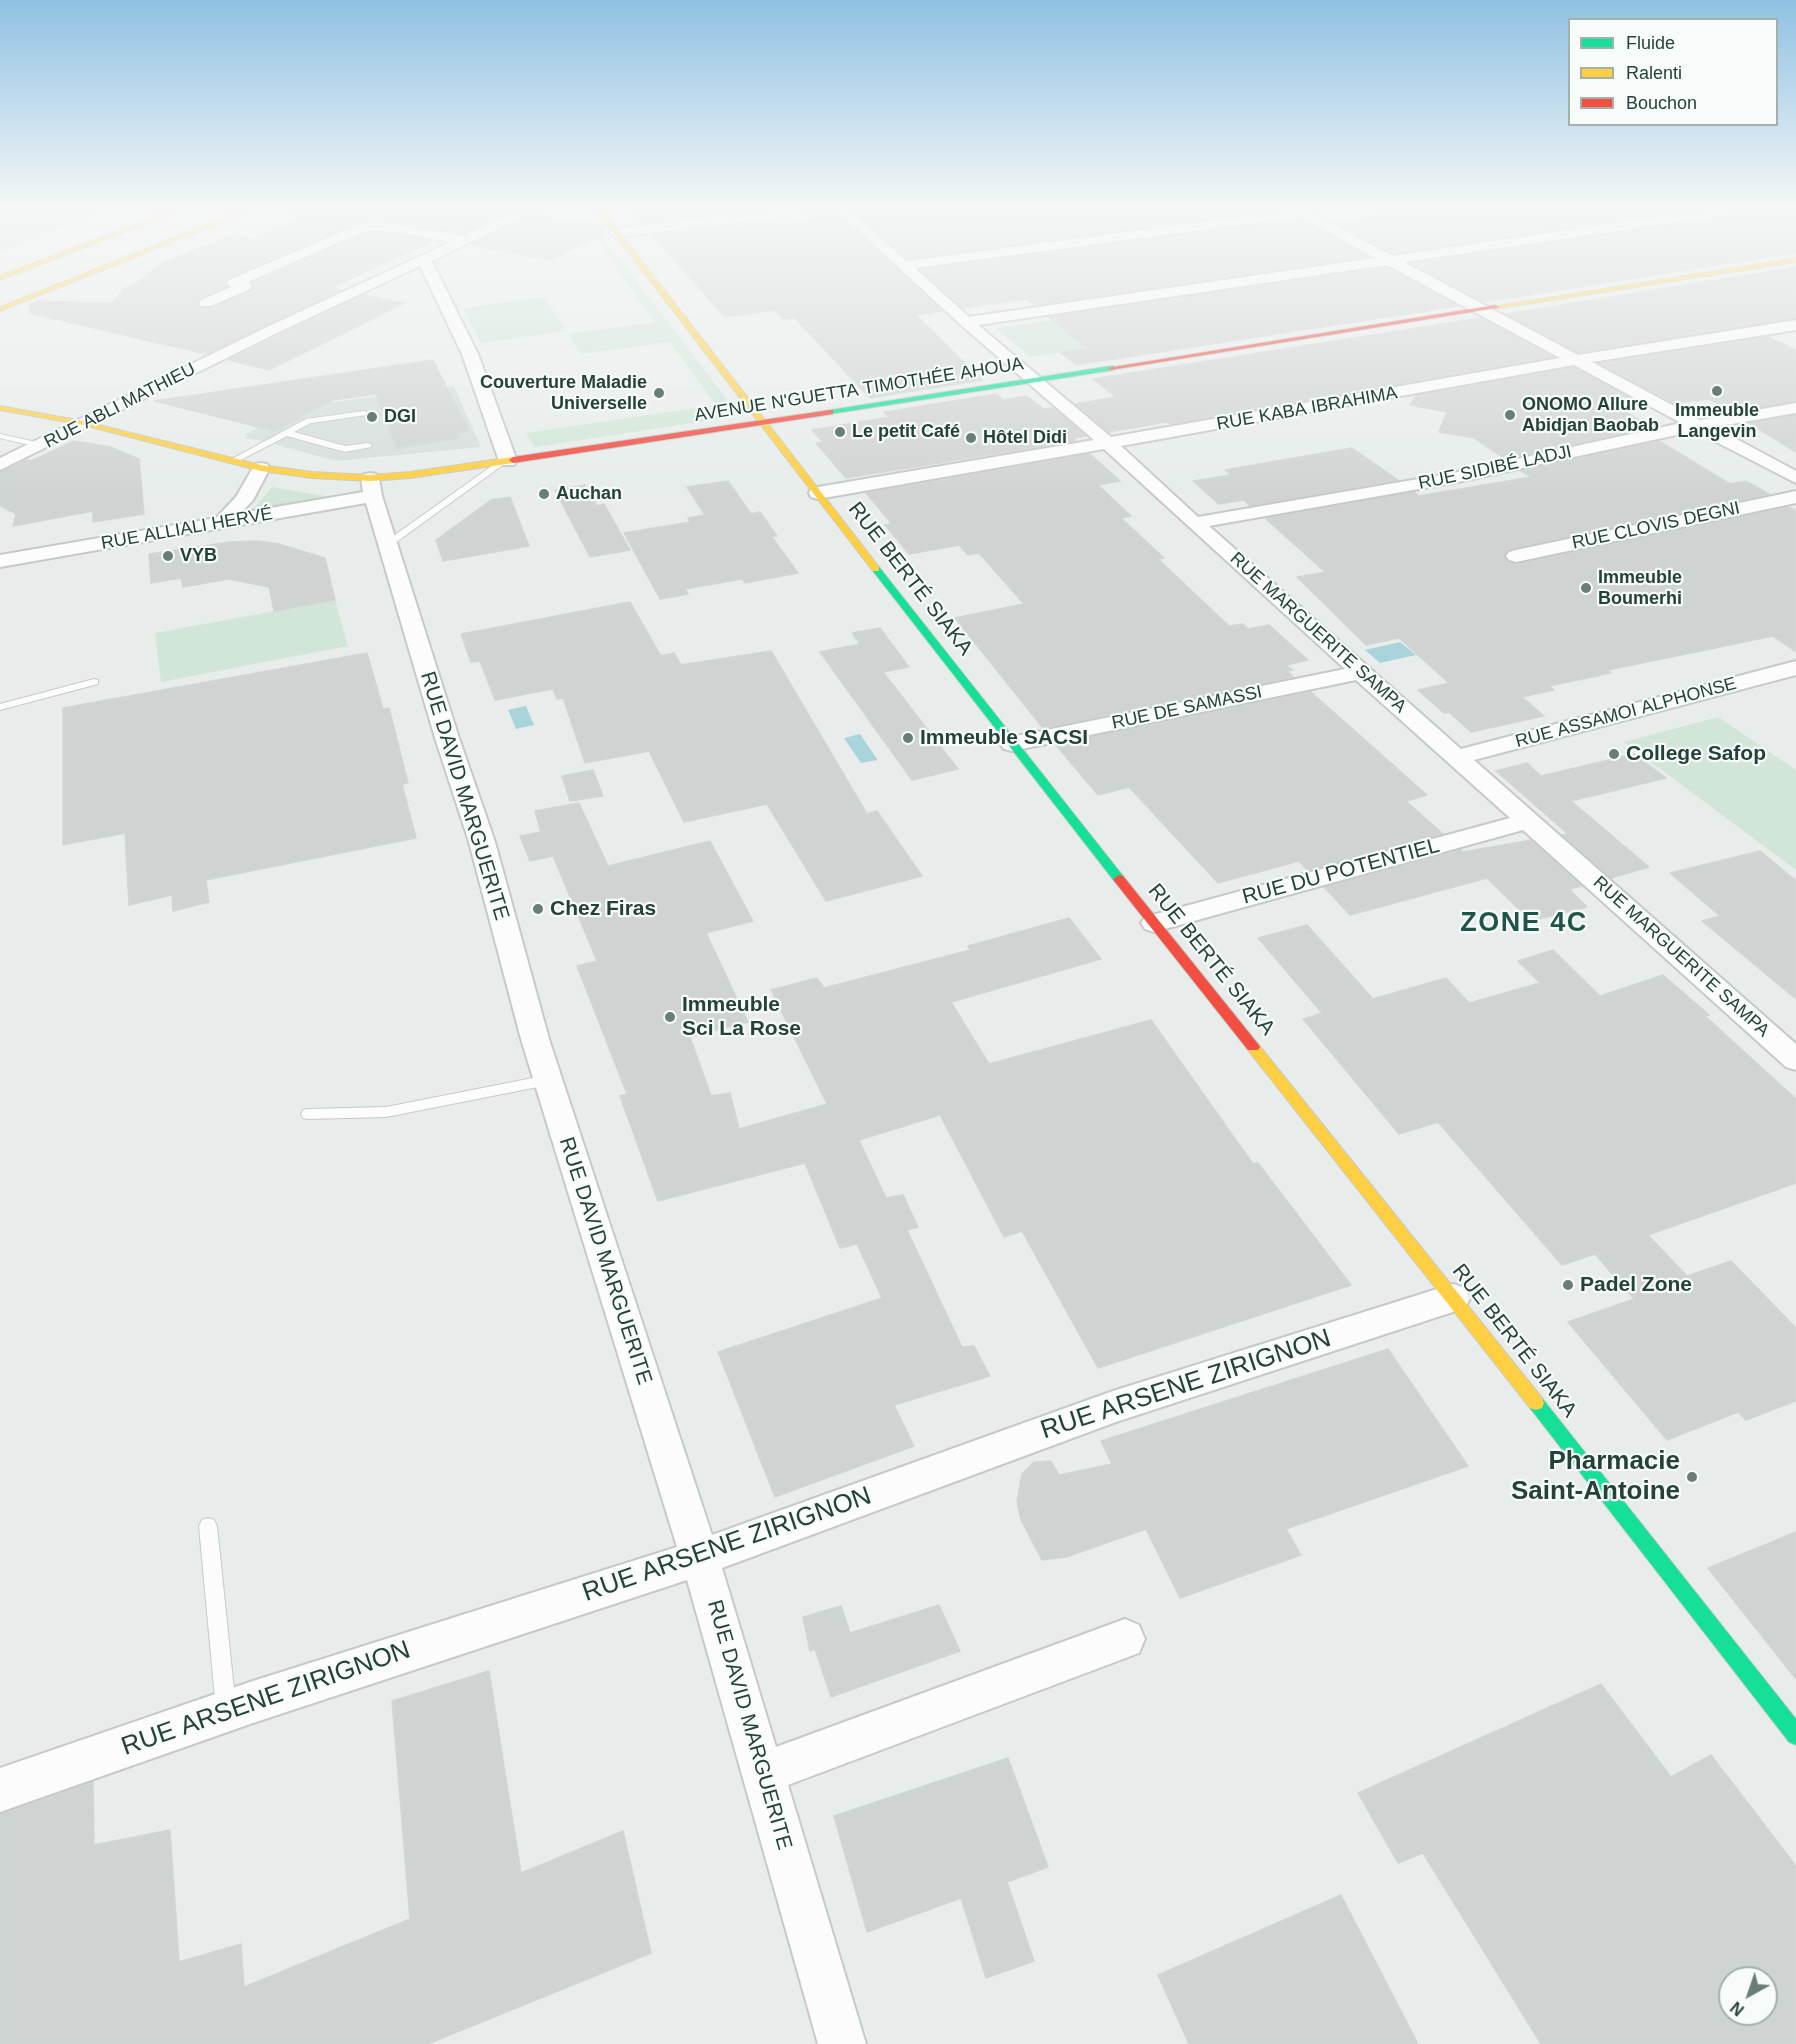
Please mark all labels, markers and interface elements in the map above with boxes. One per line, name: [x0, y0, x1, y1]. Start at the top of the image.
legend: [1568, 18, 1778, 126]
text: Fluide: [1626, 33, 1675, 53]
text: Ralenti: [1626, 63, 1682, 83]
text: Bouchon: [1626, 93, 1697, 113]
street label: AVENUE N'GUETTA TIMOTHÉE AHOUA: [693, 353, 1025, 427]
street label: RUE ABLI MATHIEU: [41, 359, 199, 453]
place label: Couverture Maladie Universelle: [480, 372, 647, 415]
street label: RUE KABA IBRAHIMA: [1215, 382, 1399, 436]
marker: Immeuble Langevin: [1710, 384, 1724, 398]
marker: Couverture Maladie Universelle: [652, 386, 666, 400]
place label: ONOMO Allure Abidjan Baobab: [1522, 394, 1659, 436]
place label: Immeuble Langevin: [1675, 400, 1759, 442]
place label: DGI: [384, 406, 416, 428]
marker: ONOMO Allure Abidjan Baobab: [1503, 408, 1517, 422]
marker: DGI: [365, 410, 379, 424]
place label: Le petit Café: [852, 421, 960, 443]
marker: Le petit Café: [833, 425, 847, 439]
place label: Hôtel Didi: [983, 427, 1067, 449]
marker: Hôtel Didi: [964, 431, 978, 445]
street label: RUE SIDIBÉ LADJI: [1416, 441, 1574, 495]
place label: Auchan: [556, 483, 622, 505]
marker: Auchan: [537, 487, 551, 501]
street label: RUE BERTÉ SIAKA: [842, 497, 978, 661]
street label: RUE CLOVIS DEGNI: [1570, 498, 1742, 554]
street label: RUE ALLIALI HERVÉ: [100, 503, 274, 555]
place label: VYB: [180, 545, 217, 567]
street label: RUE MARGUERITE SAMPA: [1225, 548, 1411, 718]
marker: VYB: [161, 549, 175, 563]
place label: Immeuble Boumerhi: [1598, 567, 1682, 610]
marker: Immeuble Boumerhi: [1579, 581, 1593, 595]
street label: RUE DAVID MARGUERITE: [414, 669, 514, 923]
street label: RUE ASSAMOI ALPHONSE: [1513, 673, 1739, 753]
street label: RUE DE SAMASSI: [1110, 682, 1264, 734]
place label: Immeuble SACSI: [920, 725, 1088, 751]
marker: Immeuble SACSI: [901, 731, 915, 745]
place label: College Safop: [1626, 741, 1766, 767]
marker: College Safop: [1607, 747, 1621, 761]
street label: RUE DU POTENTIEL: [1240, 834, 1442, 910]
street label: RUE MARGUERITE SAMPA: [1588, 872, 1774, 1042]
street label: RUE BERTÉ SIAKA: [1142, 879, 1280, 1041]
place label: Chez Firas: [550, 896, 656, 922]
marker: Chez Firas: [531, 902, 545, 916]
district label: ZONE 4C: [1460, 908, 1588, 940]
place label: Immeuble Sci La Rose: [682, 992, 801, 1042]
marker: Immeuble Sci La Rose: [663, 1010, 677, 1024]
street label: RUE DAVID MARGUERITE: [553, 1134, 657, 1388]
street label: RUE BERTÉ SIAKA: [1446, 1259, 1582, 1423]
place label: Padel Zone: [1580, 1272, 1692, 1298]
marker: Padel Zone: [1561, 1278, 1575, 1292]
street label: RUE ARSENE ZIRIGNON: [1037, 1323, 1335, 1447]
place label: Pharmacie Saint-Antoine: [1511, 1446, 1680, 1508]
marker: Pharmacie Saint-Antoine: [1685, 1470, 1699, 1484]
street label: RUE ARSENE ZIRIGNON: [579, 1481, 875, 1609]
street label: RUE DAVID MARGUERITE: [701, 1597, 797, 1853]
street label: RUE ARSENE ZIRIGNON: [118, 1635, 414, 1763]
north arrow: [1718, 1966, 1778, 2026]
text: N: [1728, 1998, 1747, 2019]

